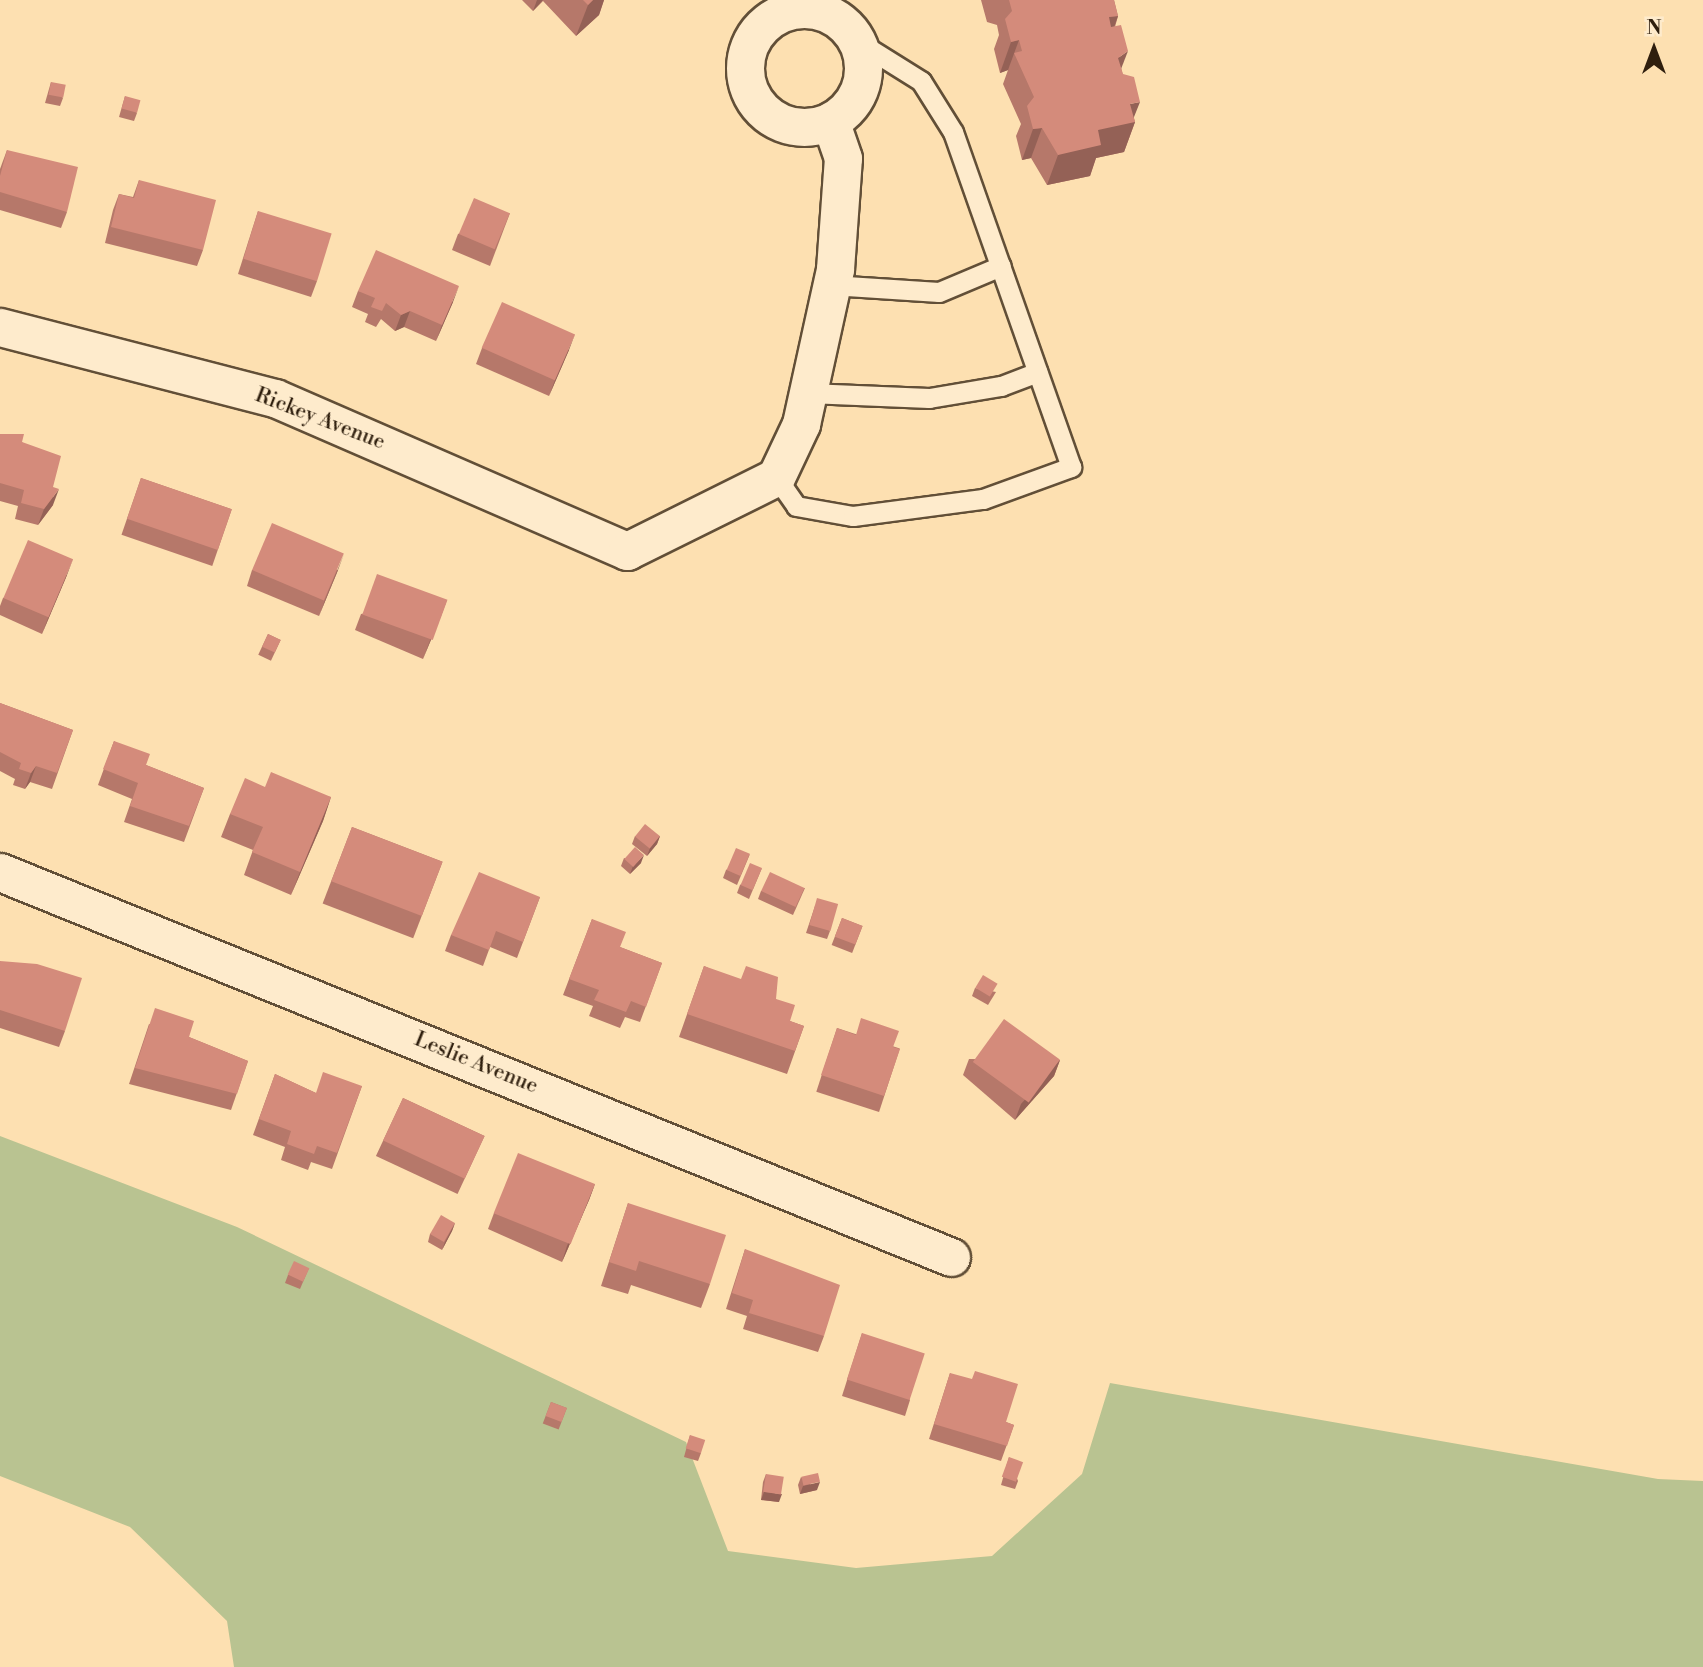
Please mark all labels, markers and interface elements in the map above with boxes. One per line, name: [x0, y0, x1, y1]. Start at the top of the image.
north arrow: [1619, 14, 1689, 84]
text: N: [1646, 16, 1662, 40]
street label: Rickey Avenue: [251, 383, 389, 455]
street label: Leslie Avenue: [411, 1027, 541, 1099]

